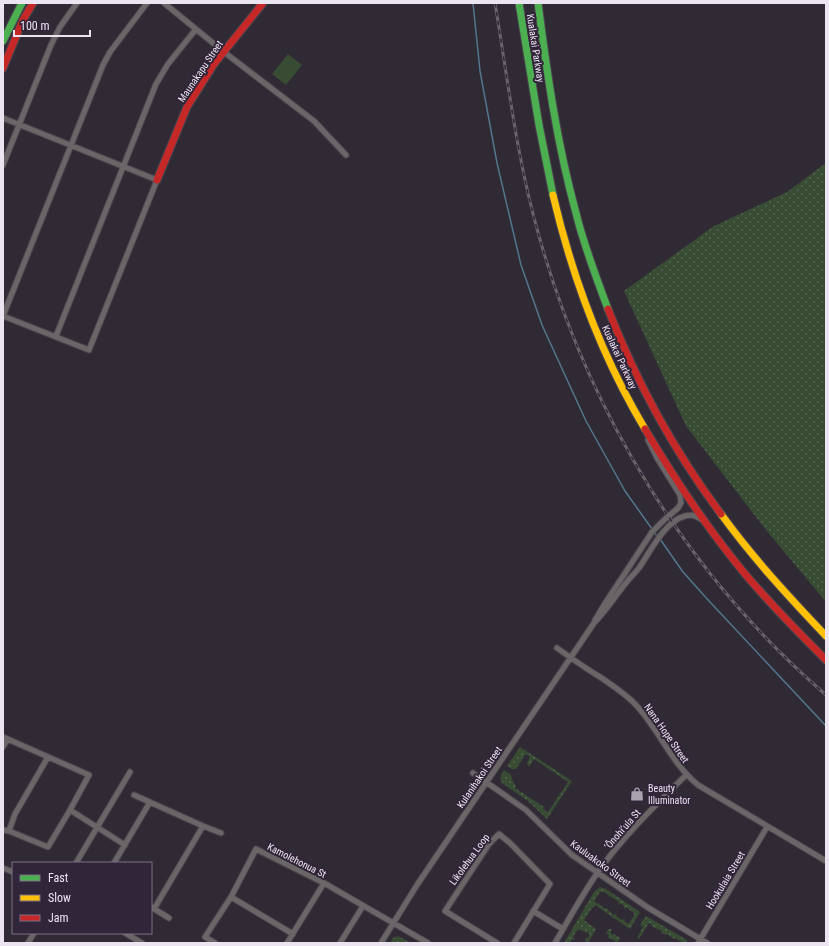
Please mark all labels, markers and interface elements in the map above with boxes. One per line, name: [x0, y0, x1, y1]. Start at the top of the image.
scale bar: [14, 12, 90, 38]
street label: Kualakai Parkway: [525, 13, 546, 83]
text: 100 m: [20, 19, 50, 33]
street label: Maunakapu Street: [176, 38, 225, 104]
street label: Kualakai Parkway: [600, 324, 639, 391]
street label: Nana Hope Street: [642, 702, 691, 765]
street label: Kulanihakoi Street: [455, 745, 504, 810]
place label: Beauty Illuminator: [648, 783, 690, 806]
shop icon: Beauty Illuminator: [629, 786, 645, 802]
street label: ‘Ōnohi‘ula St: [601, 806, 643, 852]
street label: Likolehua Loop: [447, 832, 492, 887]
street label: Kauluakoko Street: [568, 838, 633, 889]
street label: Kamolehonua St: [266, 841, 328, 880]
street label: Hookulaia Street: [704, 849, 747, 911]
legend: [12, 862, 152, 934]
text: Fast: [48, 871, 69, 885]
text: Slow: [48, 891, 71, 905]
text: Jam: [48, 911, 69, 925]

